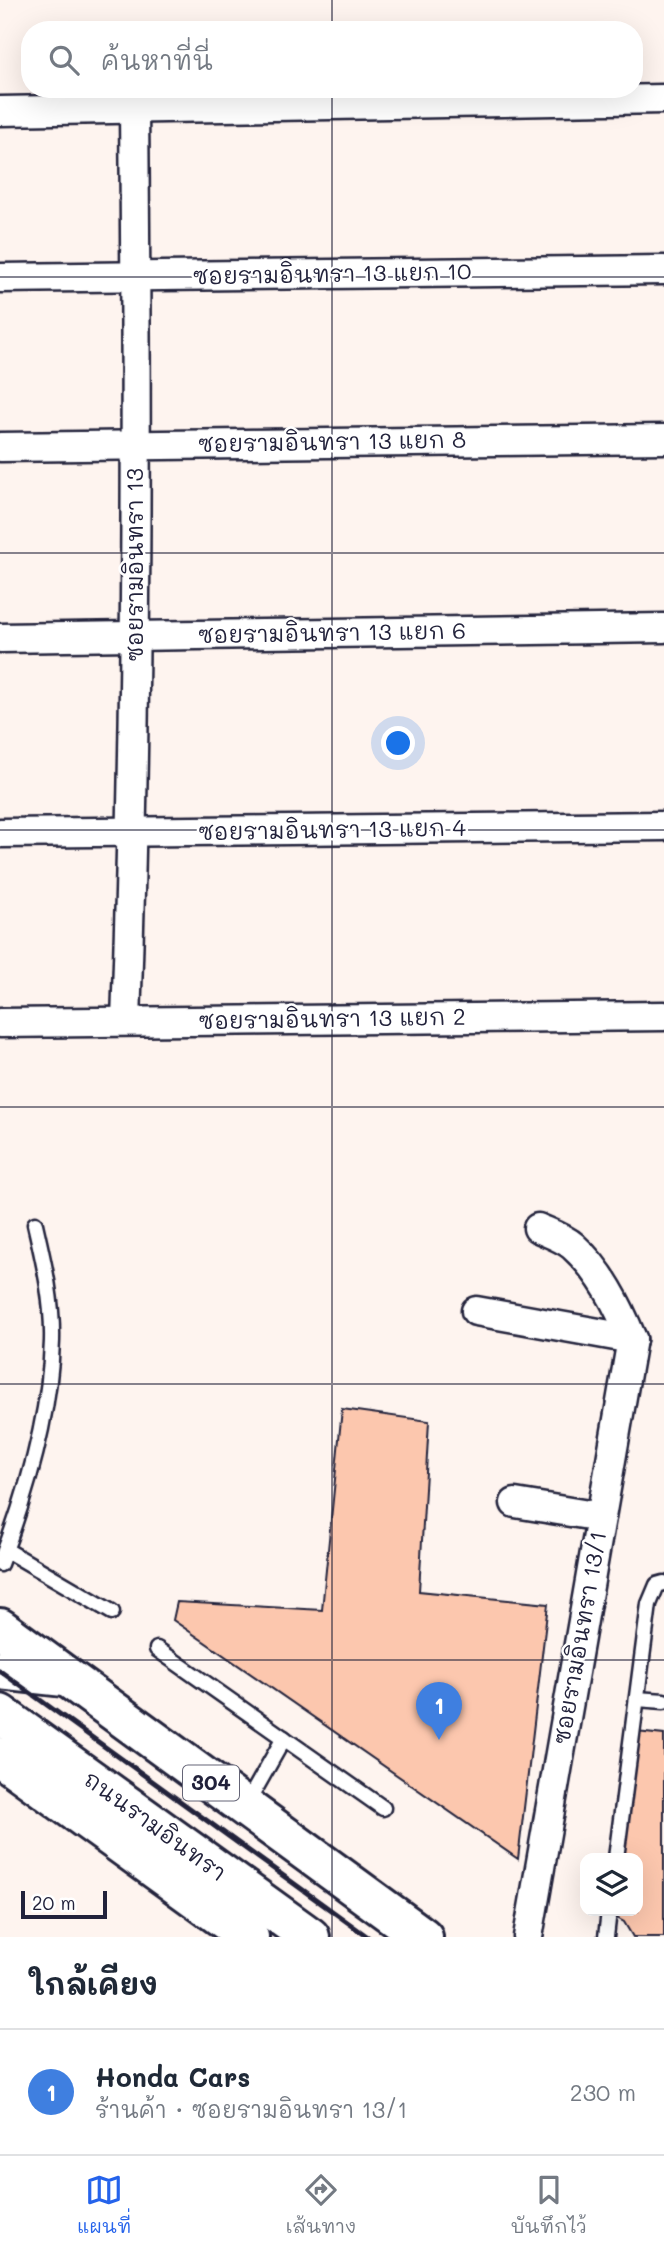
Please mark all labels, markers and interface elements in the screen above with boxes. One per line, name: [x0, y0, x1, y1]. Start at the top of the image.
search box: [21, 21, 643, 98]
icon: search: [45, 41, 83, 79]
text: ค้นหาที่นี่: [101, 43, 213, 77]
street label: ซอยรามอินทรา 13 แยก 10: [192, 256, 472, 290]
street label: ซอยรามอินทรา 13 แยก 8: [198, 424, 466, 458]
street label: ซอยรามอินทรา 13: [119, 468, 149, 662]
street label: ซอยรามอินทรา 13 แยก 6: [198, 615, 466, 649]
your location: [381, 726, 415, 760]
street label: ซอยรามอินทรา 13 แยก 4: [198, 812, 467, 846]
street label: ซอยรามอินทรา 13 แยก 2: [198, 1001, 466, 1035]
street label: ซอยรามอินทรา 13/1: [545, 1529, 613, 1747]
pin: 1: [416, 1682, 462, 1740]
street label: ถนนรามอินทรา: [78, 1763, 233, 1887]
road number: 304: [183, 1766, 239, 1800]
map controls: [580, 1853, 643, 1916]
button: layers: [580, 1853, 643, 1916]
scale bar: [21, 1888, 107, 1920]
text: 20 m: [32, 1890, 76, 1915]
text: ใกล้เคียง: [28, 1963, 158, 2003]
text: Honda Cars: [95, 2060, 250, 2094]
text: 1: [46, 2077, 56, 2107]
text: 230 m: [570, 2077, 636, 2107]
text: ร้านค้า · ซอยรามอินทรา 13/1: [95, 2094, 408, 2124]
tab: แผนที่: [77, 2171, 131, 2238]
tab: เส้นทาง: [286, 2171, 356, 2238]
tab: บันทึกไว้: [511, 2171, 587, 2238]

